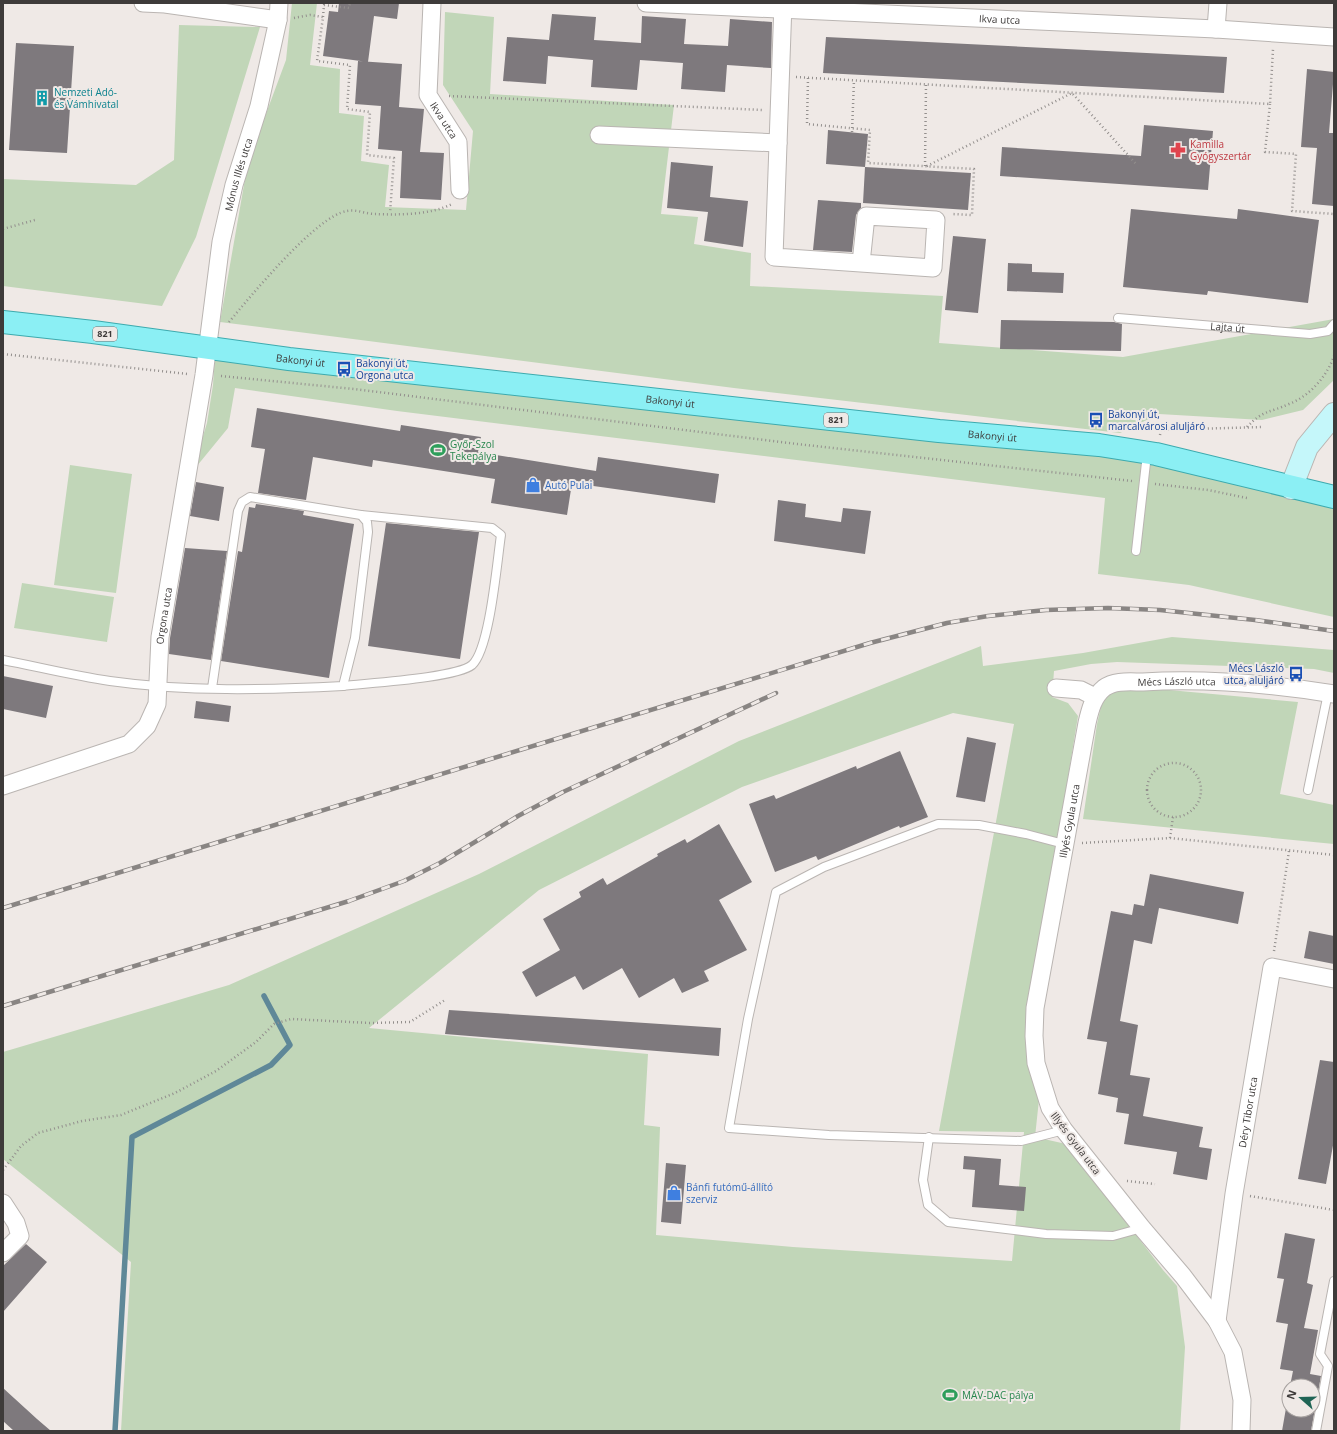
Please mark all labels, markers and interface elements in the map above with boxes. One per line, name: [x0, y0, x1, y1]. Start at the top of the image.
street label: Ikva utca: [979, 11, 1021, 27]
place label: Nemzeti Adó- és Vámhivatal: [54, 85, 119, 111]
building icon: Nemzeti Adó- és Vámhivatal: [33, 89, 51, 107]
street label: Ikva utca: [427, 99, 461, 141]
street label: Mónus Illés utca: [221, 136, 255, 212]
place label: Kamilla Gyógyszertár: [1190, 137, 1251, 163]
pharmacy icon: Kamilla Gyógyszertár: [1169, 141, 1187, 159]
street label: Lajta út: [1210, 319, 1246, 336]
road number: 821: [93, 327, 117, 341]
street label: Bakonyi út: [275, 350, 326, 370]
place label: Bakonyi út, Orgona utca: [356, 356, 414, 382]
bus stop icon: Bakonyi út, Orgona utca: [335, 360, 353, 378]
street label: Bakonyi út: [645, 392, 696, 411]
place label: Bakonyi út, marcalvárosi aluljáró: [1108, 407, 1205, 433]
bus stop icon: Bakonyi út, marcalvárosi aluljáró: [1087, 411, 1105, 429]
road number: 821: [824, 413, 848, 427]
street label: Bakonyi út: [967, 427, 1018, 445]
place label: Győr-Szol Tekepálya: [450, 437, 497, 463]
sports icon: Győr-Szol Tekepálya: [429, 441, 447, 459]
shop icon: Autó Pulai: [524, 476, 542, 494]
place label: Autó Pulai: [545, 478, 592, 492]
street label: Orgona utca: [153, 586, 175, 645]
place label: Mécs László utca, aluljáró: [1224, 661, 1284, 687]
bus stop icon: Mécs László utca, aluljáró: [1287, 665, 1305, 683]
street label: Mécs László utca: [1137, 674, 1216, 689]
street label: Illyés Gyula utca: [1056, 783, 1083, 859]
street label: Déry Tibor utca: [1235, 1076, 1260, 1149]
street label: Illyés Gyula utca: [1048, 1109, 1104, 1177]
place label: Bánfi futómű-állító szerviz: [686, 1180, 773, 1206]
shop icon: Bánfi futómű-állító szerviz: [665, 1184, 683, 1202]
north arrow: [1281, 1378, 1321, 1418]
sports icon: MÁV-DAC pálya: [941, 1386, 959, 1404]
place label: MÁV-DAC pálya: [962, 1388, 1034, 1402]
text: N: [1283, 1388, 1300, 1401]

